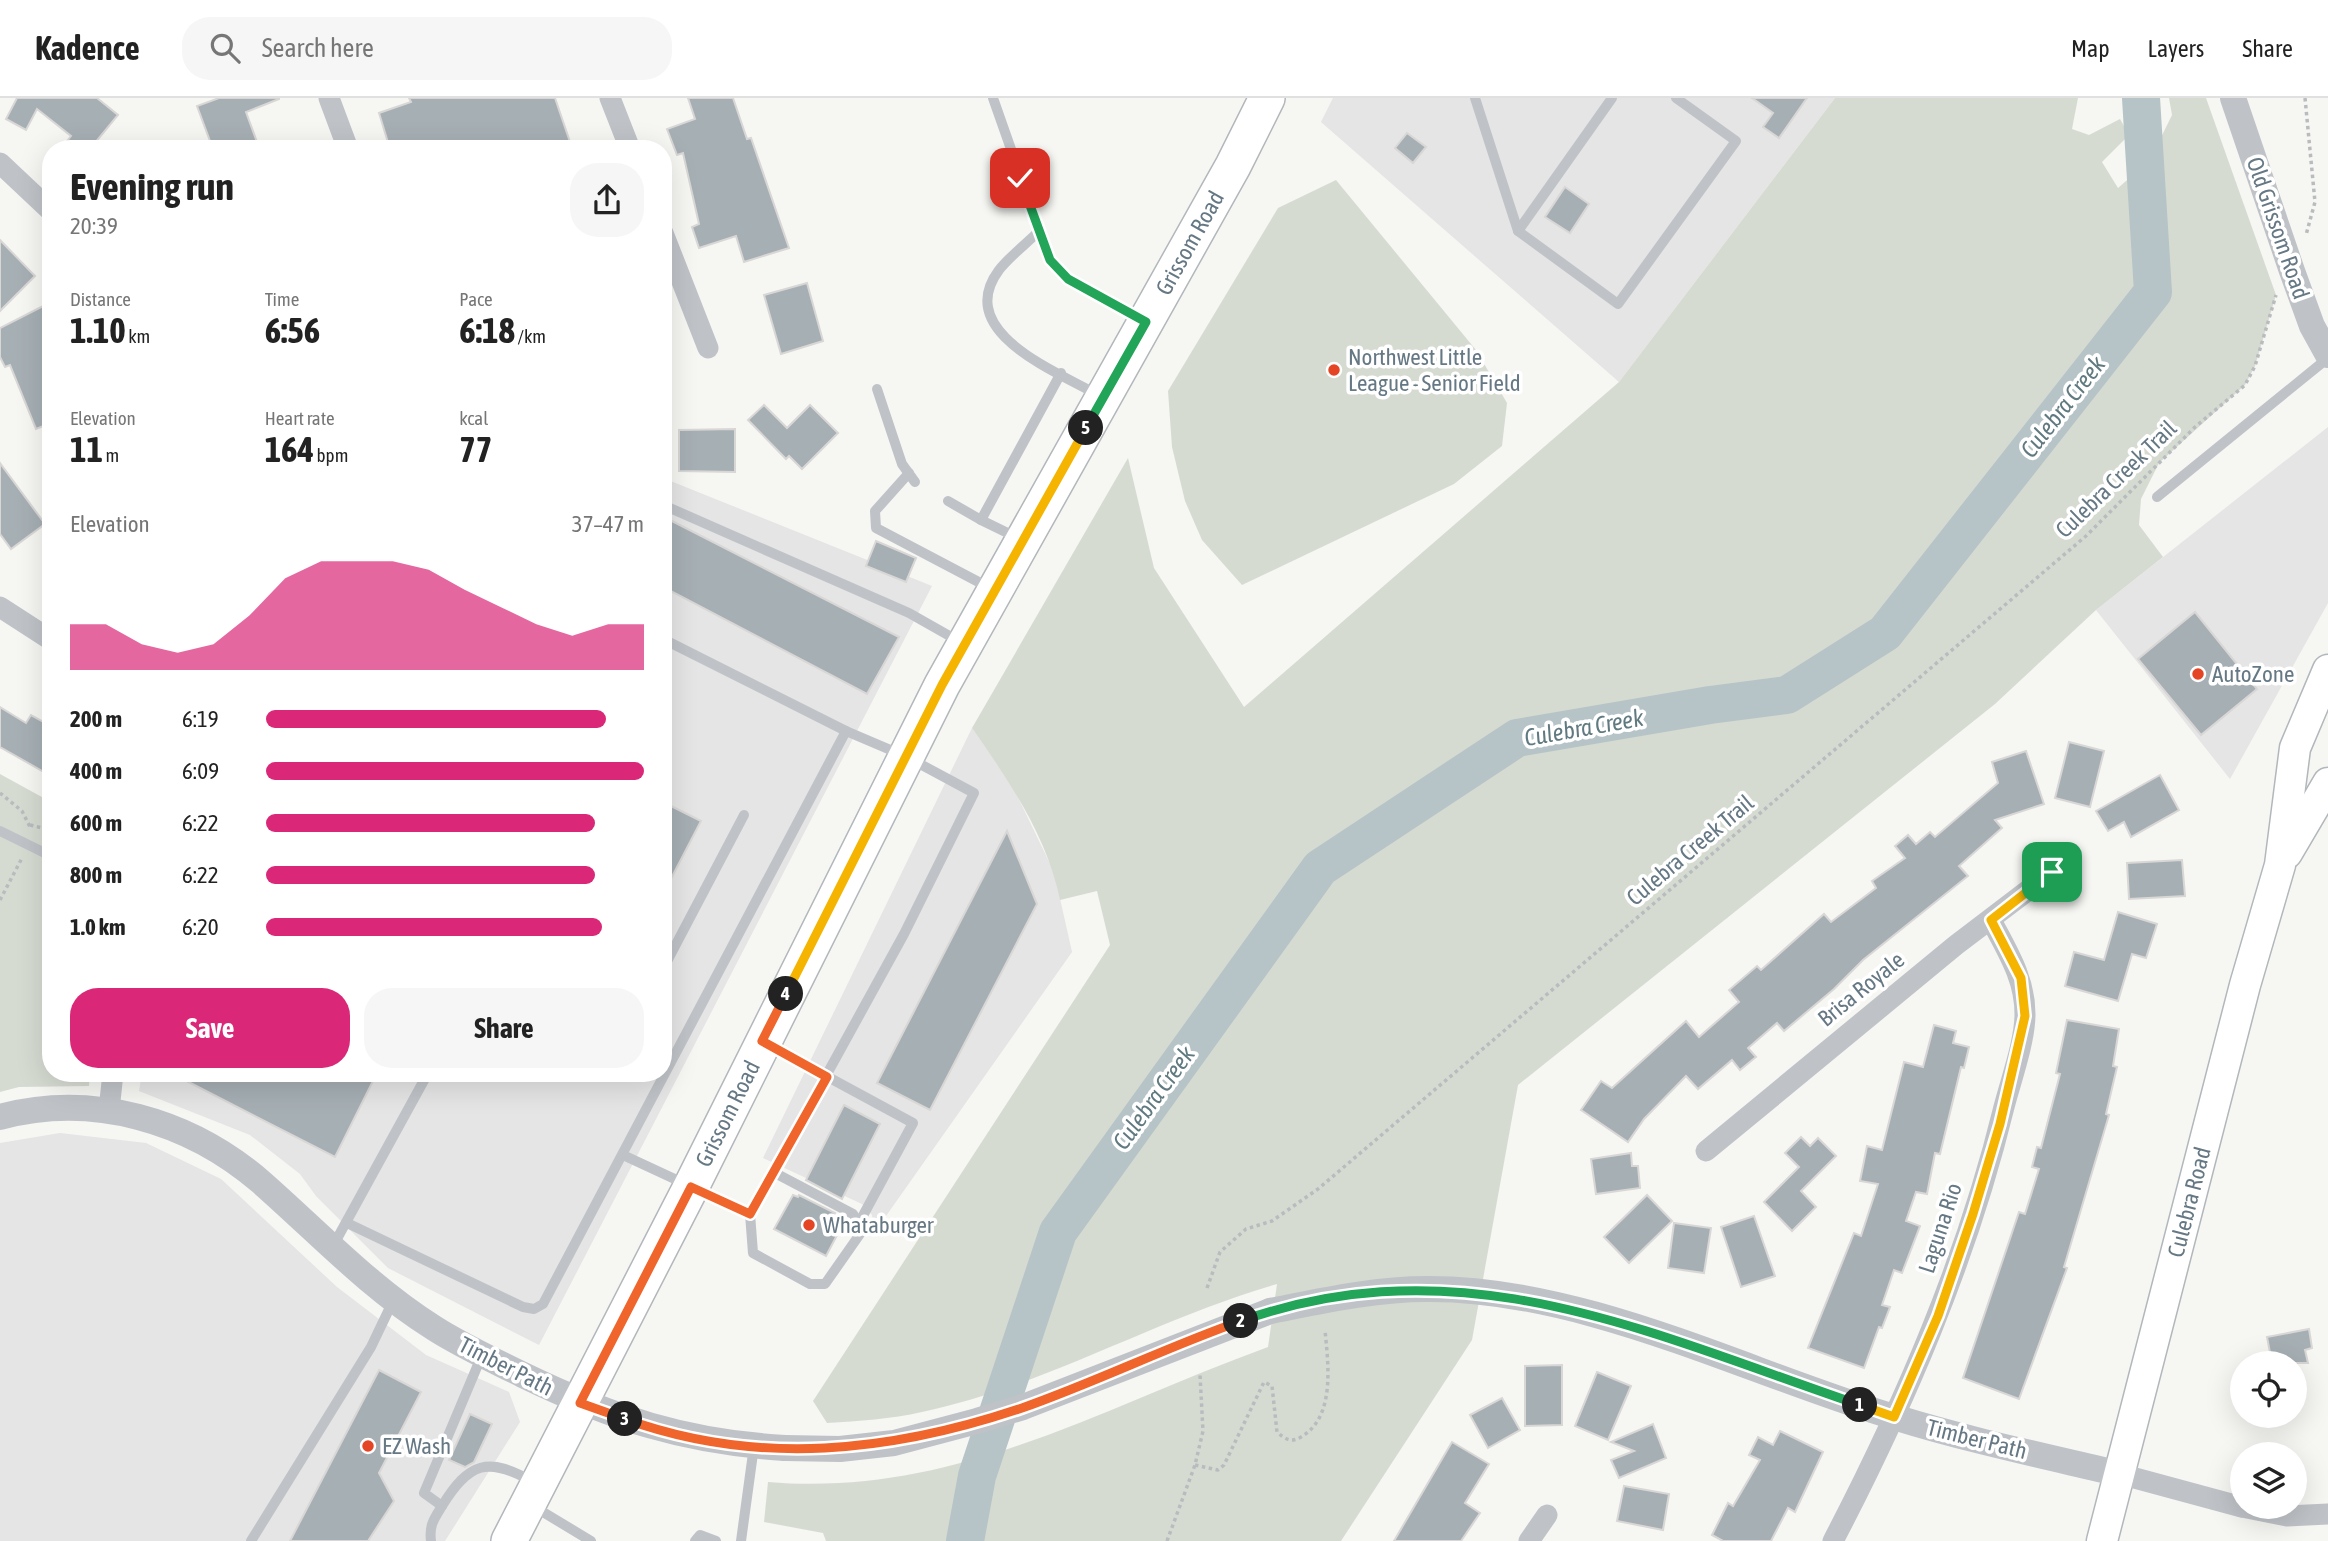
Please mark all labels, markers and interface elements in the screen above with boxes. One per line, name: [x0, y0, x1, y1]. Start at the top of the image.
search box: [182, 17, 672, 80]
text: Kadence: [35, 29, 140, 67]
icon: search: [206, 29, 244, 67]
text: Search here: [262, 33, 374, 63]
text: Map: [2071, 35, 2110, 62]
text: Layers: [2148, 35, 2204, 62]
text: Share: [2242, 35, 2293, 62]
pin: [990, 148, 1050, 208]
street label: Old Grissom Road: [2242, 154, 2314, 302]
icon: check: [1001, 159, 1039, 197]
button: share: [570, 163, 644, 237]
text: Evening run: [70, 165, 234, 208]
street label: Grissom Road: [1150, 187, 1229, 300]
text: 20:39: [70, 213, 118, 239]
text: Distance: [70, 288, 131, 310]
text: Time: [265, 288, 299, 310]
text: Pace: [459, 288, 493, 310]
text: 1.10: [70, 310, 126, 350]
text: 6:56: [265, 310, 320, 350]
text: 6:18: [459, 310, 515, 350]
text: km: [126, 325, 150, 347]
text: /km: [515, 325, 546, 347]
place label: Northwest Little League - Senior Field: [1348, 344, 1521, 396]
water label: Culebra Creek: [2015, 351, 2111, 462]
marker: Northwest Little League - Senior Field: [1326, 362, 1342, 378]
text: Elevation: [70, 407, 136, 429]
text: Heart rate: [265, 407, 335, 429]
text: kcal: [459, 407, 488, 429]
pin: 5: [1068, 410, 1104, 446]
street label: Culebra Creek Trail: [2050, 415, 2182, 543]
text: 5: [1081, 416, 1090, 438]
text: 11: [70, 429, 103, 469]
text: 164: [265, 429, 314, 469]
text: 77: [459, 429, 492, 469]
text: m: [103, 444, 119, 466]
text: bpm: [314, 444, 348, 466]
text: Elevation: [70, 511, 150, 537]
text: 37–47 m: [572, 511, 644, 537]
place label: AutoZone: [2212, 661, 2294, 687]
marker: AutoZone: [2190, 666, 2206, 682]
water label: Culebra Creek: [1522, 704, 1646, 751]
text: 200 m: [70, 706, 122, 732]
text: 6:19: [182, 706, 219, 732]
text: 400 m: [70, 758, 122, 784]
text: 6:09: [182, 758, 219, 784]
street label: Culebra Creek Trail: [1621, 790, 1759, 910]
text: 600 m: [70, 810, 122, 836]
text: 6:22: [182, 810, 219, 836]
pin: [2022, 842, 2082, 902]
icon: arrive: [2033, 853, 2071, 891]
text: 800 m: [70, 862, 122, 888]
text: 6:22: [182, 862, 219, 888]
text: 1.0 km: [70, 914, 126, 940]
text: 6:20: [182, 914, 219, 940]
street label: Brisa Royale: [1813, 946, 1909, 1032]
pin: 4: [768, 976, 804, 1012]
text: 4: [781, 982, 790, 1004]
button: Save: [70, 988, 350, 1068]
button: Share: [364, 988, 644, 1068]
water label: Culebra Creek: [1107, 1041, 1200, 1154]
street label: Grissom Road: [690, 1056, 765, 1171]
street label: Culebra Road: [2163, 1144, 2216, 1260]
street label: Laguna Rio: [1913, 1180, 1967, 1276]
place label: Whataburger: [823, 1212, 935, 1238]
marker: Whataburger: [801, 1217, 817, 1233]
pin: 2: [1224, 1304, 1258, 1338]
text: 2: [1236, 1309, 1245, 1331]
street label: Timber Path: [455, 1331, 557, 1401]
map controls: [2230, 1351, 2307, 1519]
button: locate: [2230, 1351, 2307, 1428]
pin: 1: [1842, 1388, 1878, 1422]
text: 1: [1855, 1393, 1864, 1415]
pin: 3: [608, 1402, 642, 1436]
text: 3: [620, 1407, 629, 1429]
street label: Timber Path: [1924, 1414, 2030, 1464]
place label: EZ Wash: [382, 1433, 451, 1459]
marker: EZ Wash: [360, 1438, 376, 1454]
button: layers: [2230, 1442, 2307, 1519]

